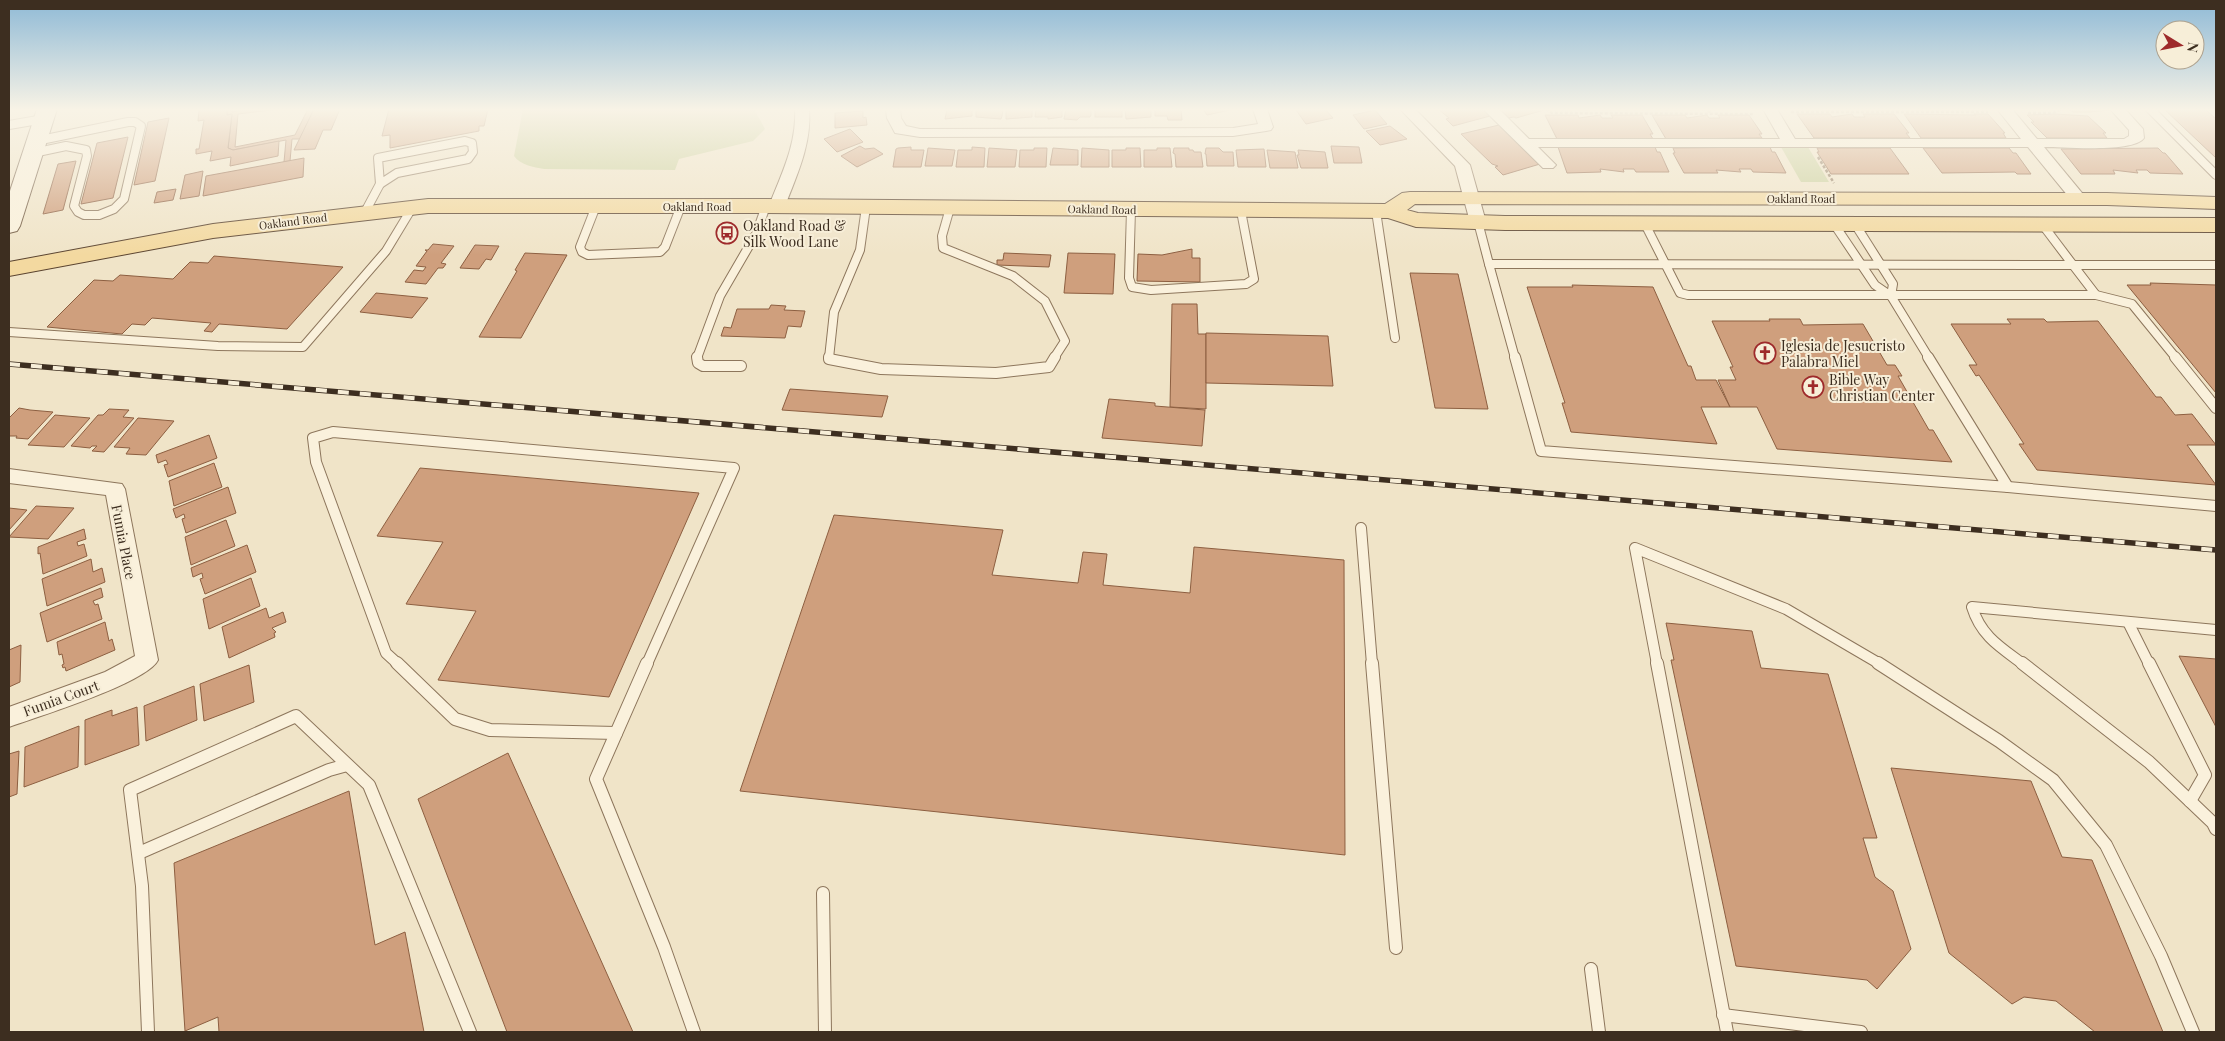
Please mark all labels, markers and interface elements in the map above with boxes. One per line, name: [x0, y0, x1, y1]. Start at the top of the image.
north arrow: [2155, 20, 2205, 70]
text: N: [2183, 41, 2204, 54]
street label: Oakland Road: [1767, 191, 1836, 206]
street label: Oakland Road: [663, 199, 732, 214]
street label: Oakland Road: [1068, 201, 1137, 217]
street label: Oakland Road: [258, 209, 329, 233]
place label: Oakland Road & Silk Wood Lane: [743, 216, 846, 251]
bus stop icon: Oakland Road & Silk Wood Lane: [715, 221, 739, 245]
place label: Iglesia de Jesucristo Palabra Miel: [1781, 336, 1905, 371]
church icon: Iglesia de Jesucristo Palabra Miel: [1753, 341, 1777, 365]
place label: Bible Way Christian Center: [1829, 370, 1935, 405]
church icon: Bible Way Christian Center: [1801, 375, 1825, 399]
street label: Fumia Place: [107, 503, 141, 581]
street label: Fumia Court: [20, 675, 103, 721]

